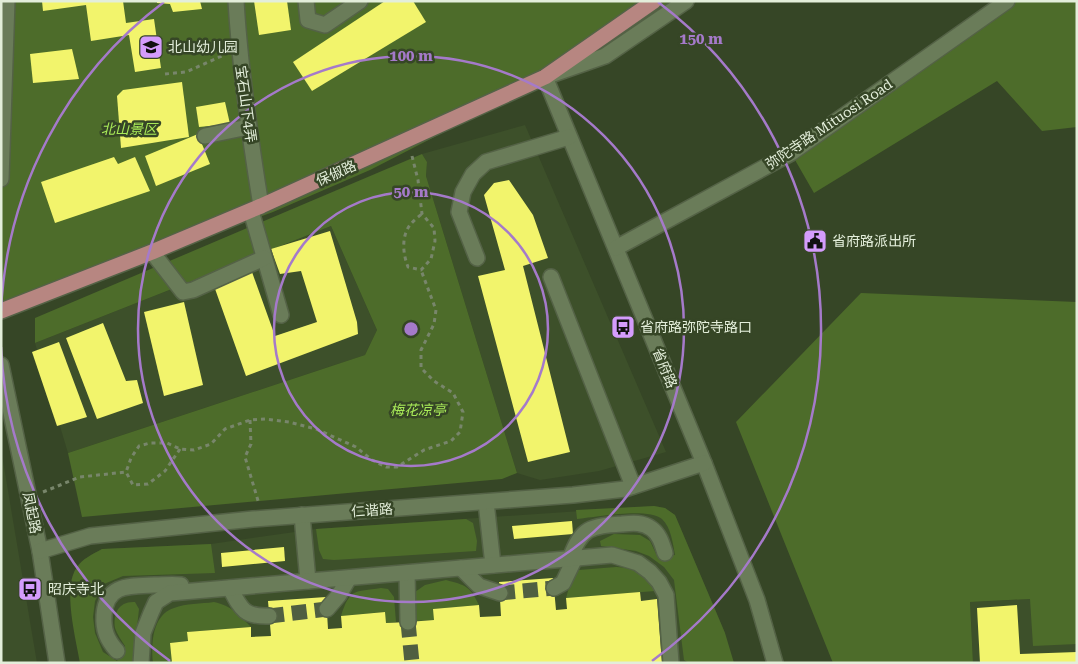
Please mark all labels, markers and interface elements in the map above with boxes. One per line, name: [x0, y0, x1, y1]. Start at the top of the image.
text: 150 m: [679, 30, 723, 48]
school or university icon: 北山幼儿园: [138, 34, 164, 60]
place label: 北山幼儿园: [168, 39, 238, 55]
text: 100 m: [389, 47, 433, 65]
street label: 宝石山下4弄: [233, 64, 259, 144]
street label: 弥陀寺路 Mituosi Road: [763, 76, 895, 172]
park label: 北山景区: [101, 121, 159, 137]
street label: 保俶路: [314, 157, 358, 189]
text: 50 m: [393, 183, 429, 201]
public building icon: 省府路派出所: [802, 228, 828, 254]
place label: 省府路派出所: [832, 233, 916, 249]
bus stop icon: 省府路弥陀寺路口: [610, 314, 636, 340]
place label: 省府路弥陀寺路口: [640, 319, 752, 335]
centre of rings: [402, 320, 420, 338]
street label: 省府路: [650, 346, 680, 390]
park label: 梅花凉亭: [390, 402, 448, 418]
street label: 凤起路: [20, 491, 44, 535]
street label: 仁谐路: [350, 501, 394, 519]
bus stop icon: 昭庆寺北: [17, 576, 43, 602]
place label: 昭庆寺北: [48, 581, 104, 597]

